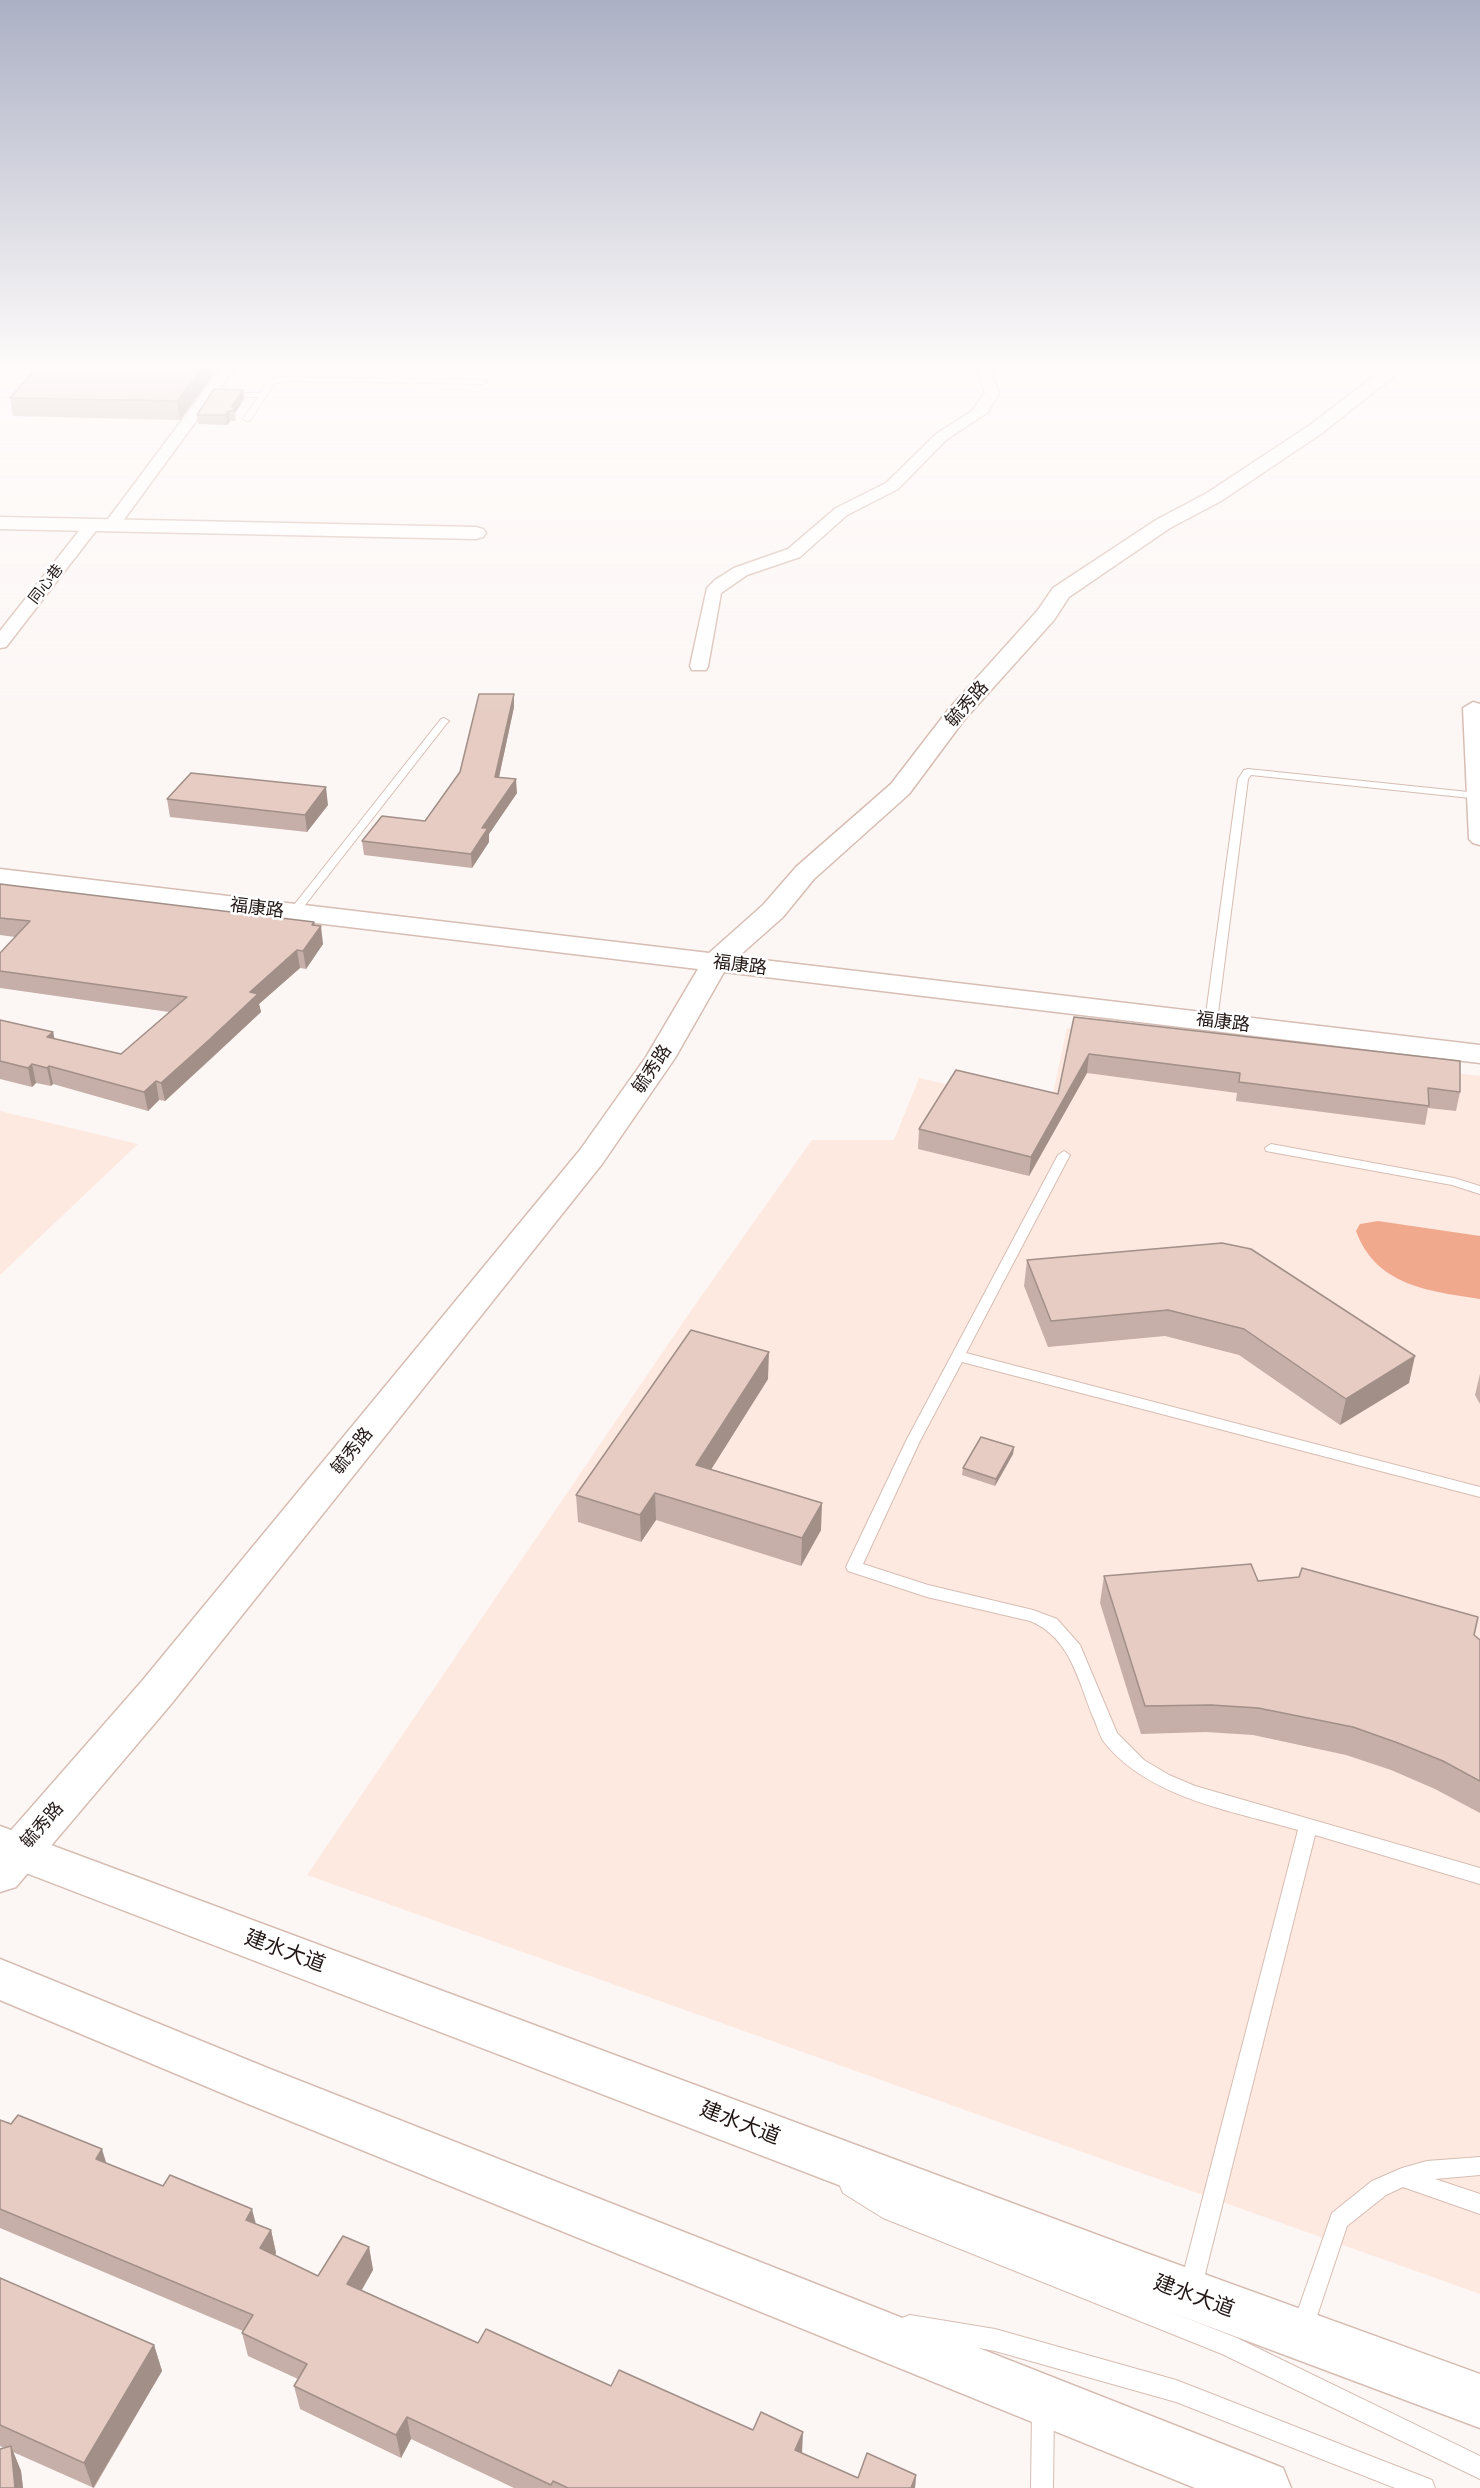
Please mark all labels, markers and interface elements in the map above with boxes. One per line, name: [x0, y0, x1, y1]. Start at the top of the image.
street label: 同心巷: [25, 561, 67, 607]
street label: 毓秀路: [941, 677, 993, 731]
street label: 福康路: [229, 894, 285, 922]
street label: 福康路: [712, 951, 768, 979]
street label: 福康路: [1195, 1008, 1251, 1036]
street label: 毓秀路: [628, 1041, 676, 1097]
street label: 毓秀路: [327, 1423, 377, 1479]
street label: 毓秀路: [16, 1798, 68, 1852]
street label: 建水大道: [241, 1925, 329, 1977]
street label: 建水大道: [696, 2096, 784, 2150]
street label: 建水大道: [1150, 2270, 1238, 2322]

